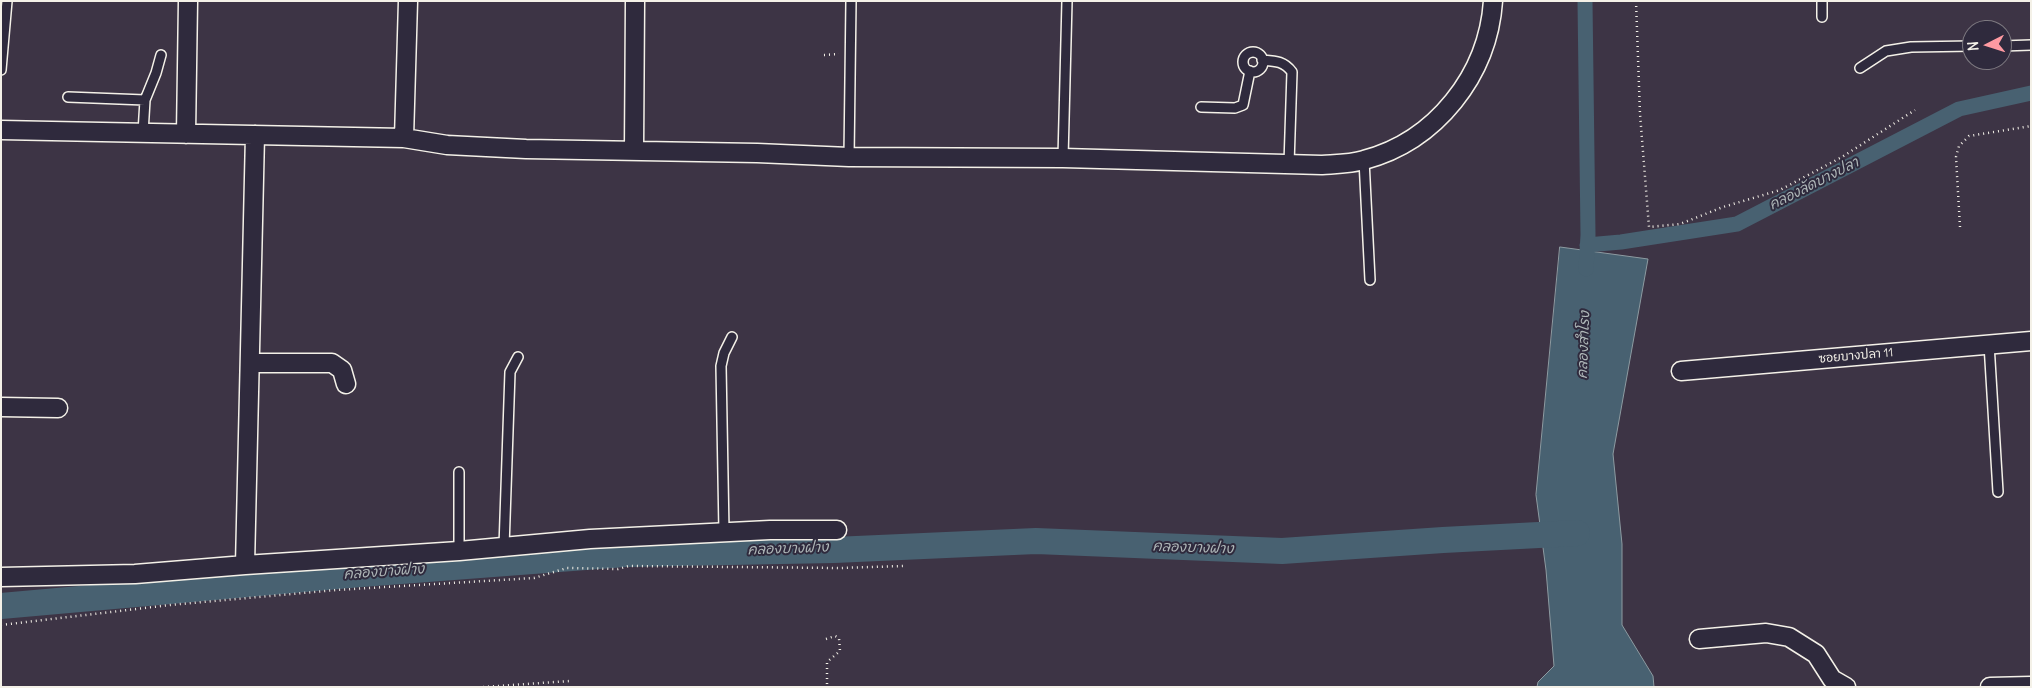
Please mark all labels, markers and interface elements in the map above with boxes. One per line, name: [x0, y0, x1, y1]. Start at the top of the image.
north arrow: [1962, 20, 2012, 70]
text: N: [1964, 41, 1982, 52]
water label: คลองลัดบางปลา: [1766, 154, 1862, 214]
water label: คลองสำโรง: [1574, 311, 1594, 379]
street label: ซอยบางปลา 11: [1818, 346, 1894, 366]
water label: คลองบางฝาง: [1152, 538, 1234, 558]
water label: คลองบางฝาง: [747, 539, 829, 559]
water label: คลองบางฝาง: [343, 561, 425, 583]

